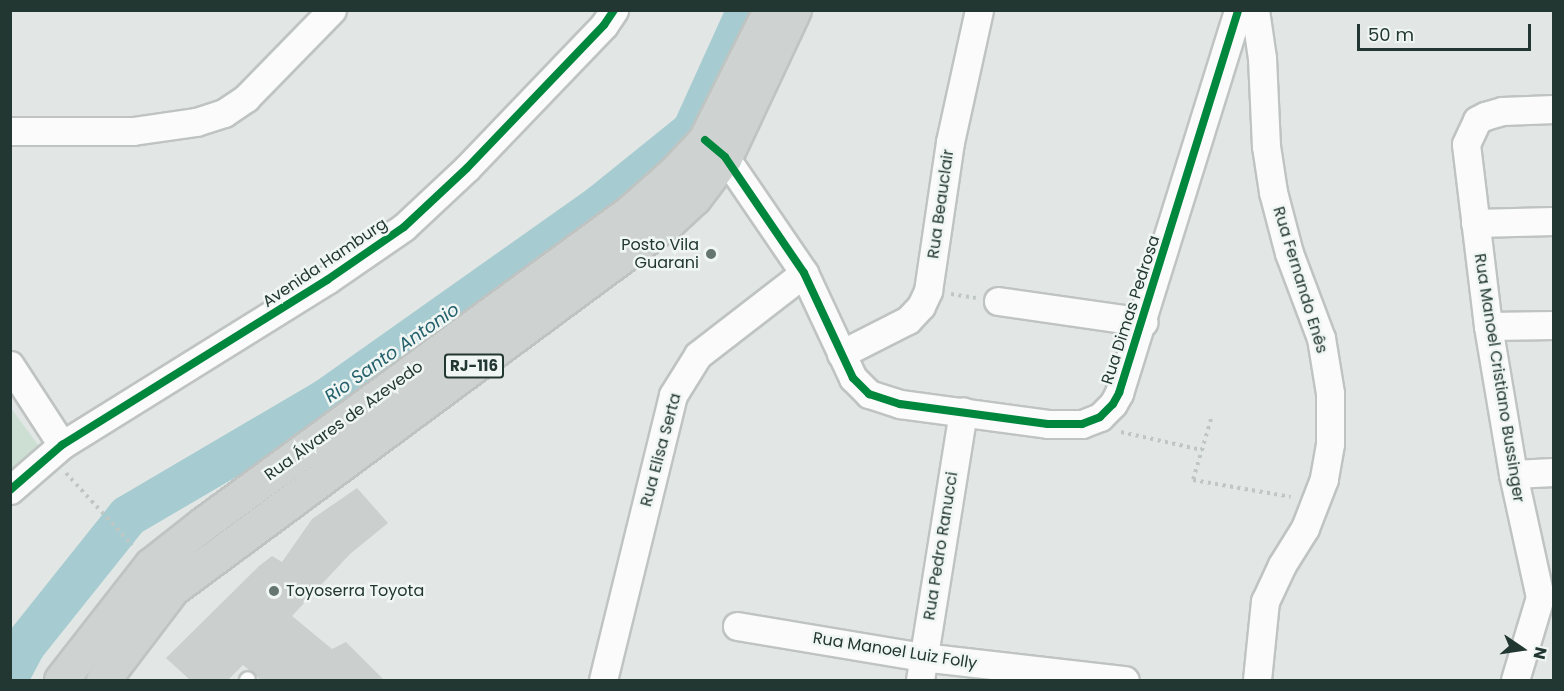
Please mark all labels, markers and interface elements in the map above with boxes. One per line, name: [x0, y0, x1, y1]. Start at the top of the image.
scale bar: [1360, 12, 1534, 50]
text: 50 m: [1368, 22, 1414, 47]
street label: Rua Beauclair: [924, 148, 958, 260]
street label: Rua Fernando Enês: [1269, 204, 1331, 356]
street label: Avenida Hamburg: [259, 214, 391, 312]
street label: Rua Dimas Pedrosa: [1098, 233, 1164, 387]
place label: Posto Vila Guarani: [621, 235, 699, 273]
marker: Posto Vila Guarani: [704, 247, 718, 261]
street label: Rua Manoel Cristiano Bussinger: [1470, 252, 1528, 504]
water label: Rio Santo Antonio: [321, 299, 463, 407]
road number: RJ-116: [444, 354, 504, 378]
street label: Rua Álvares de Azevedo: [261, 357, 427, 485]
street label: Rua Elisa Serta: [637, 391, 685, 509]
street label: Rua Pedro Ranucci: [920, 470, 962, 622]
place label: Toyoserra Toyota: [286, 581, 424, 601]
marker: Toyoserra Toyota: [267, 584, 281, 598]
north arrow: [1492, 619, 1552, 679]
street label: Rua Manoel Luiz Folly: [811, 629, 979, 673]
text: N: [1527, 645, 1553, 662]

